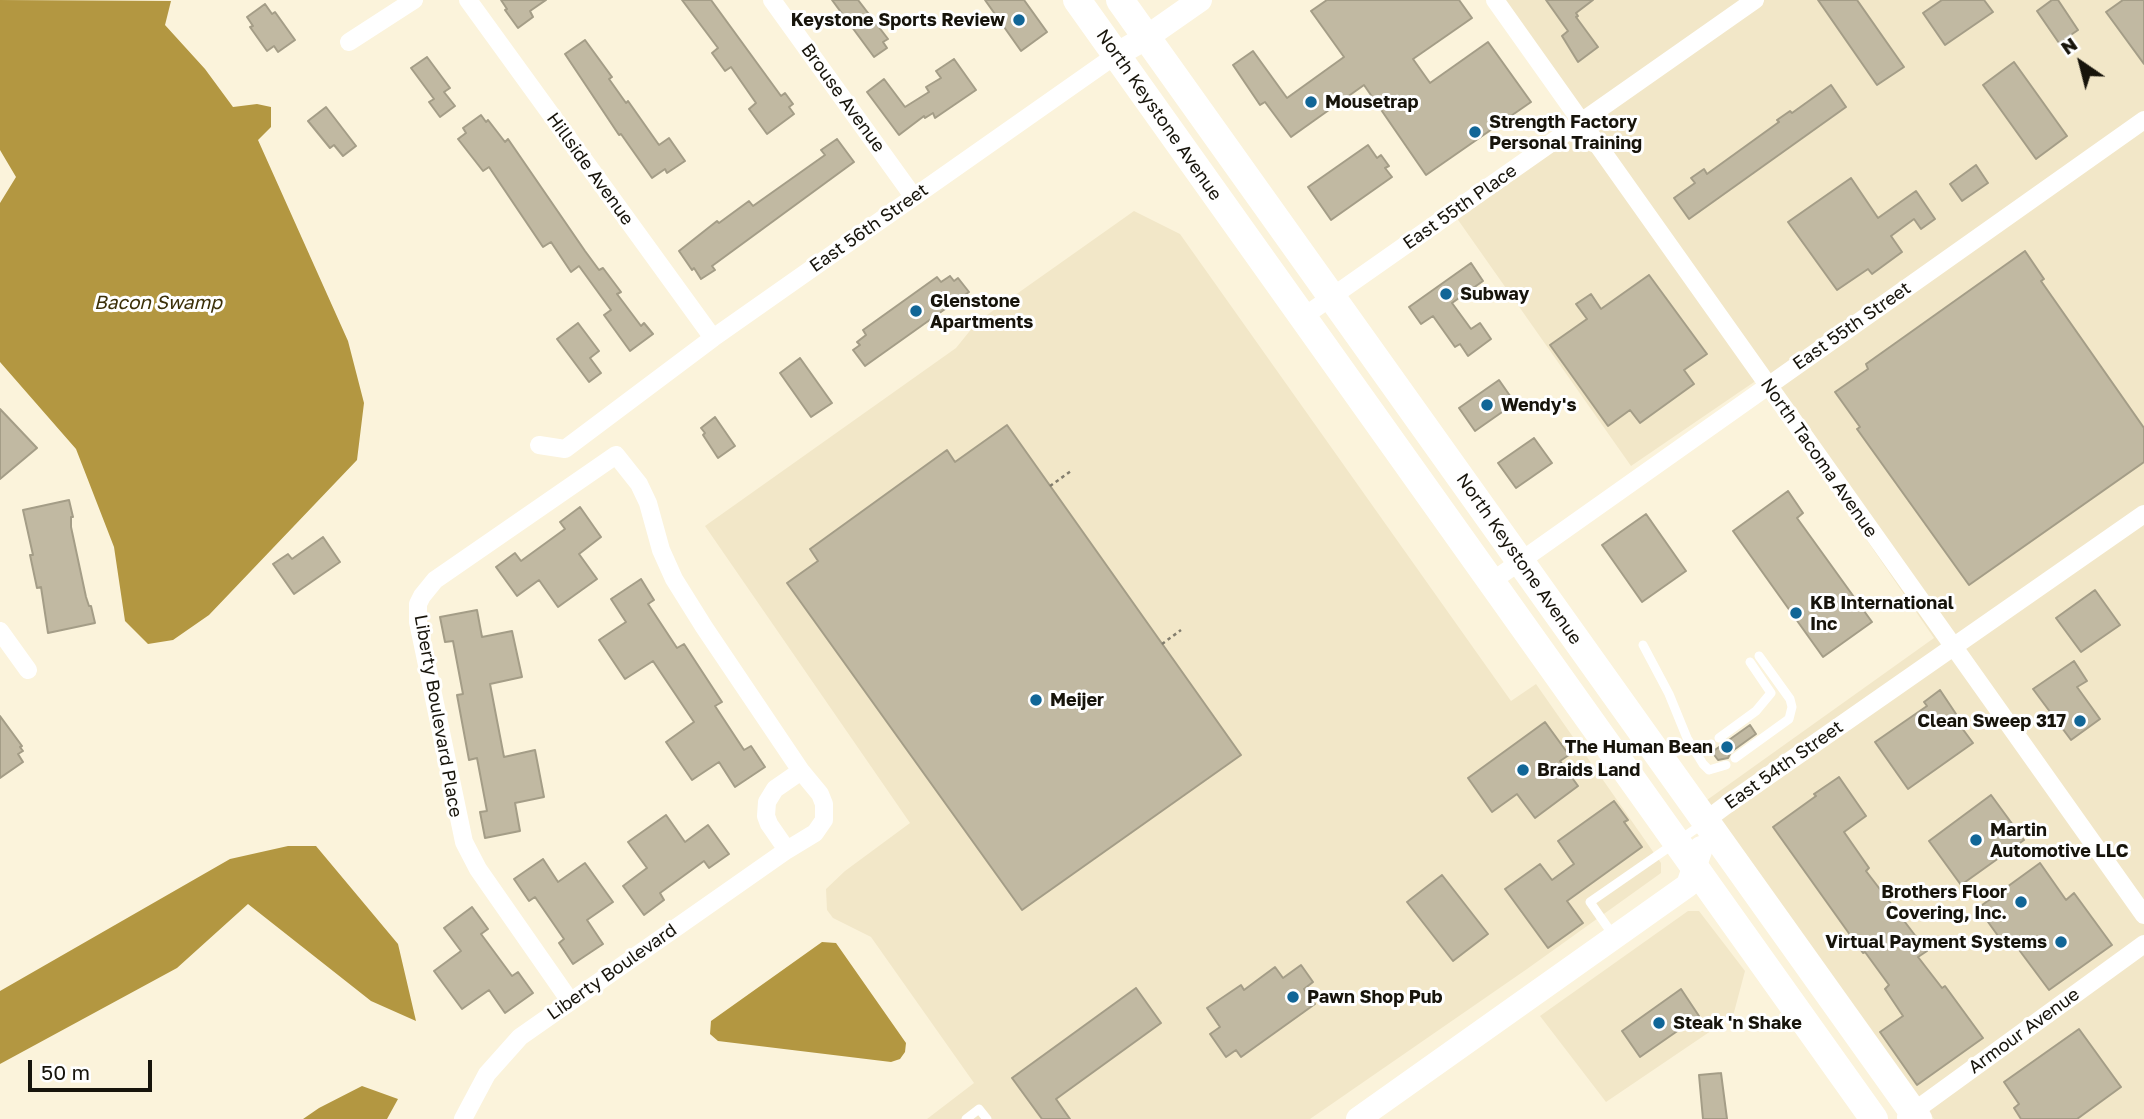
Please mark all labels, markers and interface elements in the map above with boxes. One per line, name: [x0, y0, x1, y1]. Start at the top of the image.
place label: Keystone Sports Review: [791, 9, 1005, 31]
marker: Keystone Sports Review: [1011, 12, 1027, 28]
street label: North Keystone Avenue: [1092, 25, 1226, 205]
north arrow: [2046, 28, 2116, 98]
text: N: [2056, 32, 2081, 59]
street label: Brouse Avenue: [796, 40, 890, 156]
place label: Mousetrap: [1325, 91, 1419, 113]
marker: Mousetrap: [1303, 94, 1319, 110]
street label: Hillside Avenue: [542, 108, 638, 230]
place label: Strength Factory Personal Training: [1489, 111, 1642, 154]
marker: Strength Factory Personal Training: [1467, 124, 1483, 140]
street label: East 55th Place: [1399, 160, 1521, 254]
street label: East 56th Street: [806, 179, 932, 277]
street label: East 55th Street: [1789, 277, 1915, 375]
place label: Subway: [1460, 283, 1529, 305]
marker: Subway: [1438, 286, 1454, 302]
place label: Glenstone Apartments: [930, 290, 1033, 332]
water label: Bacon Swamp: [94, 292, 222, 314]
marker: Glenstone Apartments: [908, 303, 924, 319]
street label: North Tacoma Avenue: [1756, 374, 1882, 542]
place label: Wendy's: [1501, 394, 1576, 416]
marker: Wendy's: [1479, 397, 1495, 413]
street label: North Keystone Avenue: [1452, 469, 1586, 649]
place label: KB International Inc: [1810, 592, 1954, 634]
marker: KB International Inc: [1788, 605, 1804, 621]
street label: Liberty Boulevard Place: [410, 613, 466, 819]
place label: Meijer: [1050, 689, 1104, 711]
marker: Meijer: [1028, 692, 1044, 708]
place label: Clean Sweep 317: [1917, 710, 2066, 732]
marker: Clean Sweep 317: [2072, 713, 2088, 729]
street label: East 54th Street: [1721, 716, 1847, 814]
place label: The Human Bean: [1565, 736, 1713, 758]
marker: The Human Bean: [1719, 739, 1735, 755]
place label: Braids Land: [1537, 759, 1640, 781]
marker: Braids Land: [1515, 762, 1531, 778]
place label: Martin Automotive LLC: [1990, 819, 2128, 862]
marker: Martin Automotive LLC: [1968, 832, 1984, 848]
place label: Brothers Floor Covering, Inc.: [1881, 881, 2007, 924]
marker: Brothers Floor Covering, Inc.: [2013, 894, 2029, 910]
street label: Liberty Boulevard: [543, 919, 681, 1025]
place label: Virtual Payment Systems: [1825, 931, 2047, 953]
marker: Virtual Payment Systems: [2053, 934, 2069, 950]
street label: Armour Avenue: [1964, 984, 2084, 1078]
place label: Pawn Shop Pub: [1307, 986, 1443, 1008]
marker: Pawn Shop Pub: [1285, 989, 1301, 1005]
place label: Steak 'n Shake: [1673, 1012, 1802, 1034]
marker: Steak 'n Shake: [1651, 1015, 1667, 1031]
scale bar: [32, 1046, 156, 1090]
text: 50 m: [41, 1059, 90, 1085]

